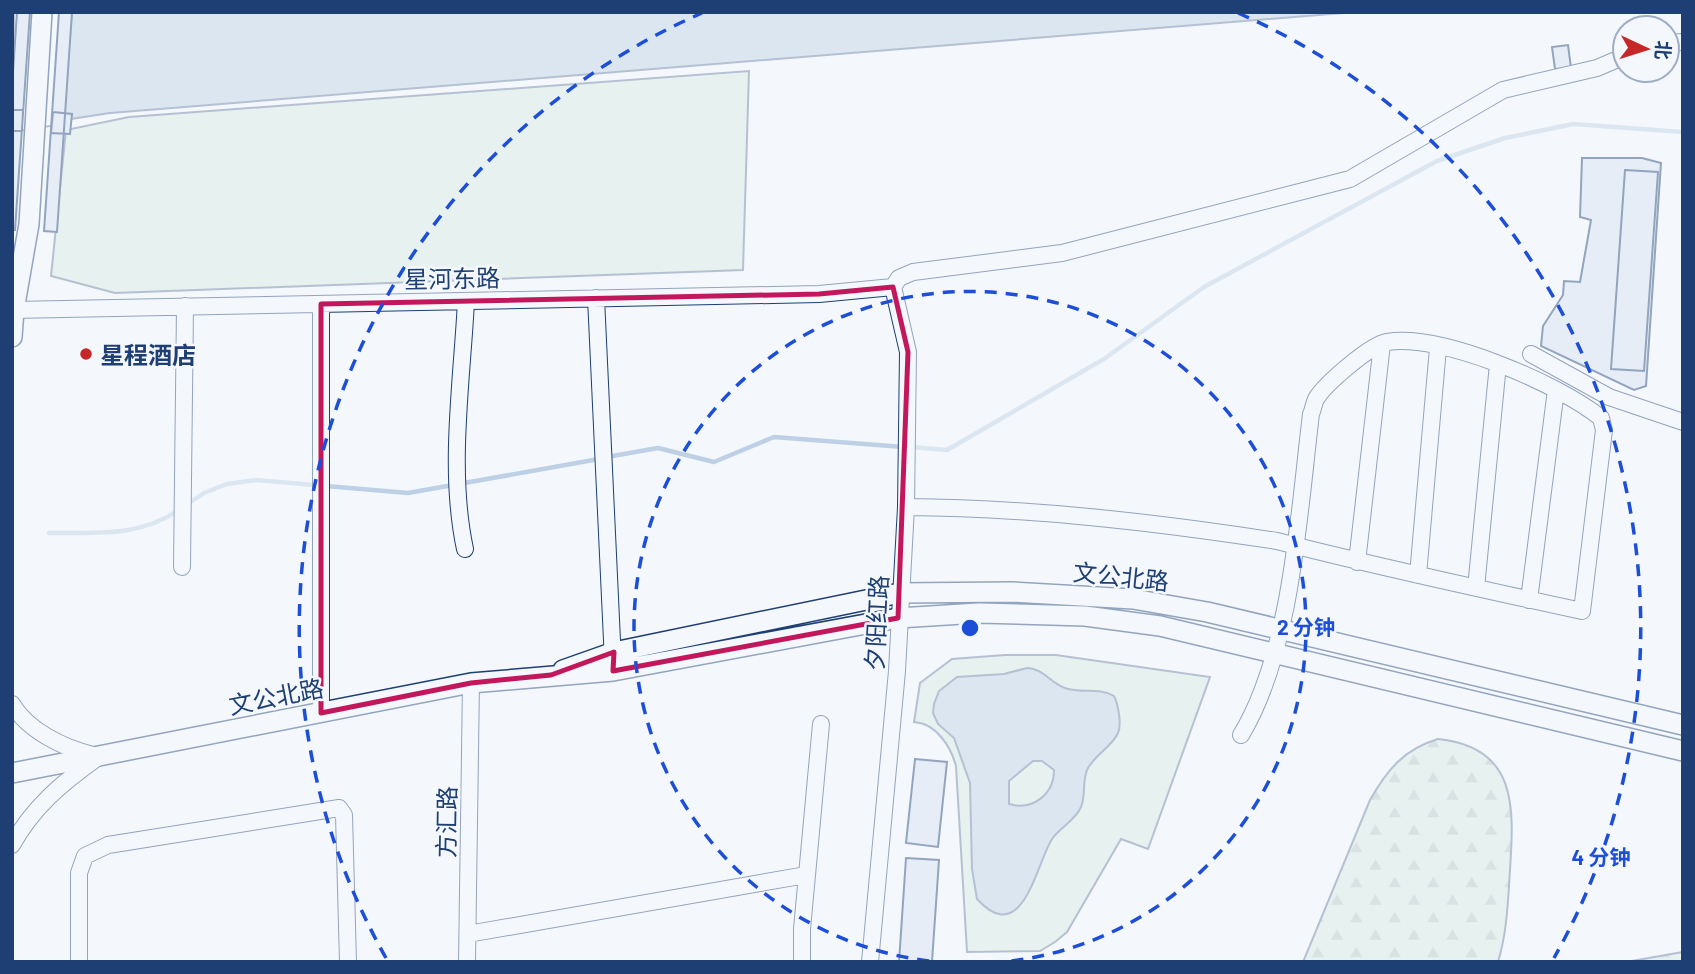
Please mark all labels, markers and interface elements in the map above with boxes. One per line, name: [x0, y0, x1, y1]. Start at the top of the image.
north arrow: [1611, 14, 1681, 84]
text: 北: [1651, 40, 1676, 61]
street label: 星河东路: [404, 263, 500, 293]
place label: 星程酒店: [100, 340, 196, 369]
marker: 星程酒店: [78, 346, 94, 362]
street label: 文公北路: [1072, 557, 1170, 595]
street label: 夕阳红路: [859, 574, 893, 672]
text: 2 分钟: [1277, 614, 1335, 639]
centre of rings: [958, 616, 982, 640]
street label: 文公北路: [226, 673, 326, 719]
street label: 方汇路: [431, 786, 461, 858]
text: 4 分钟: [1572, 844, 1630, 869]

